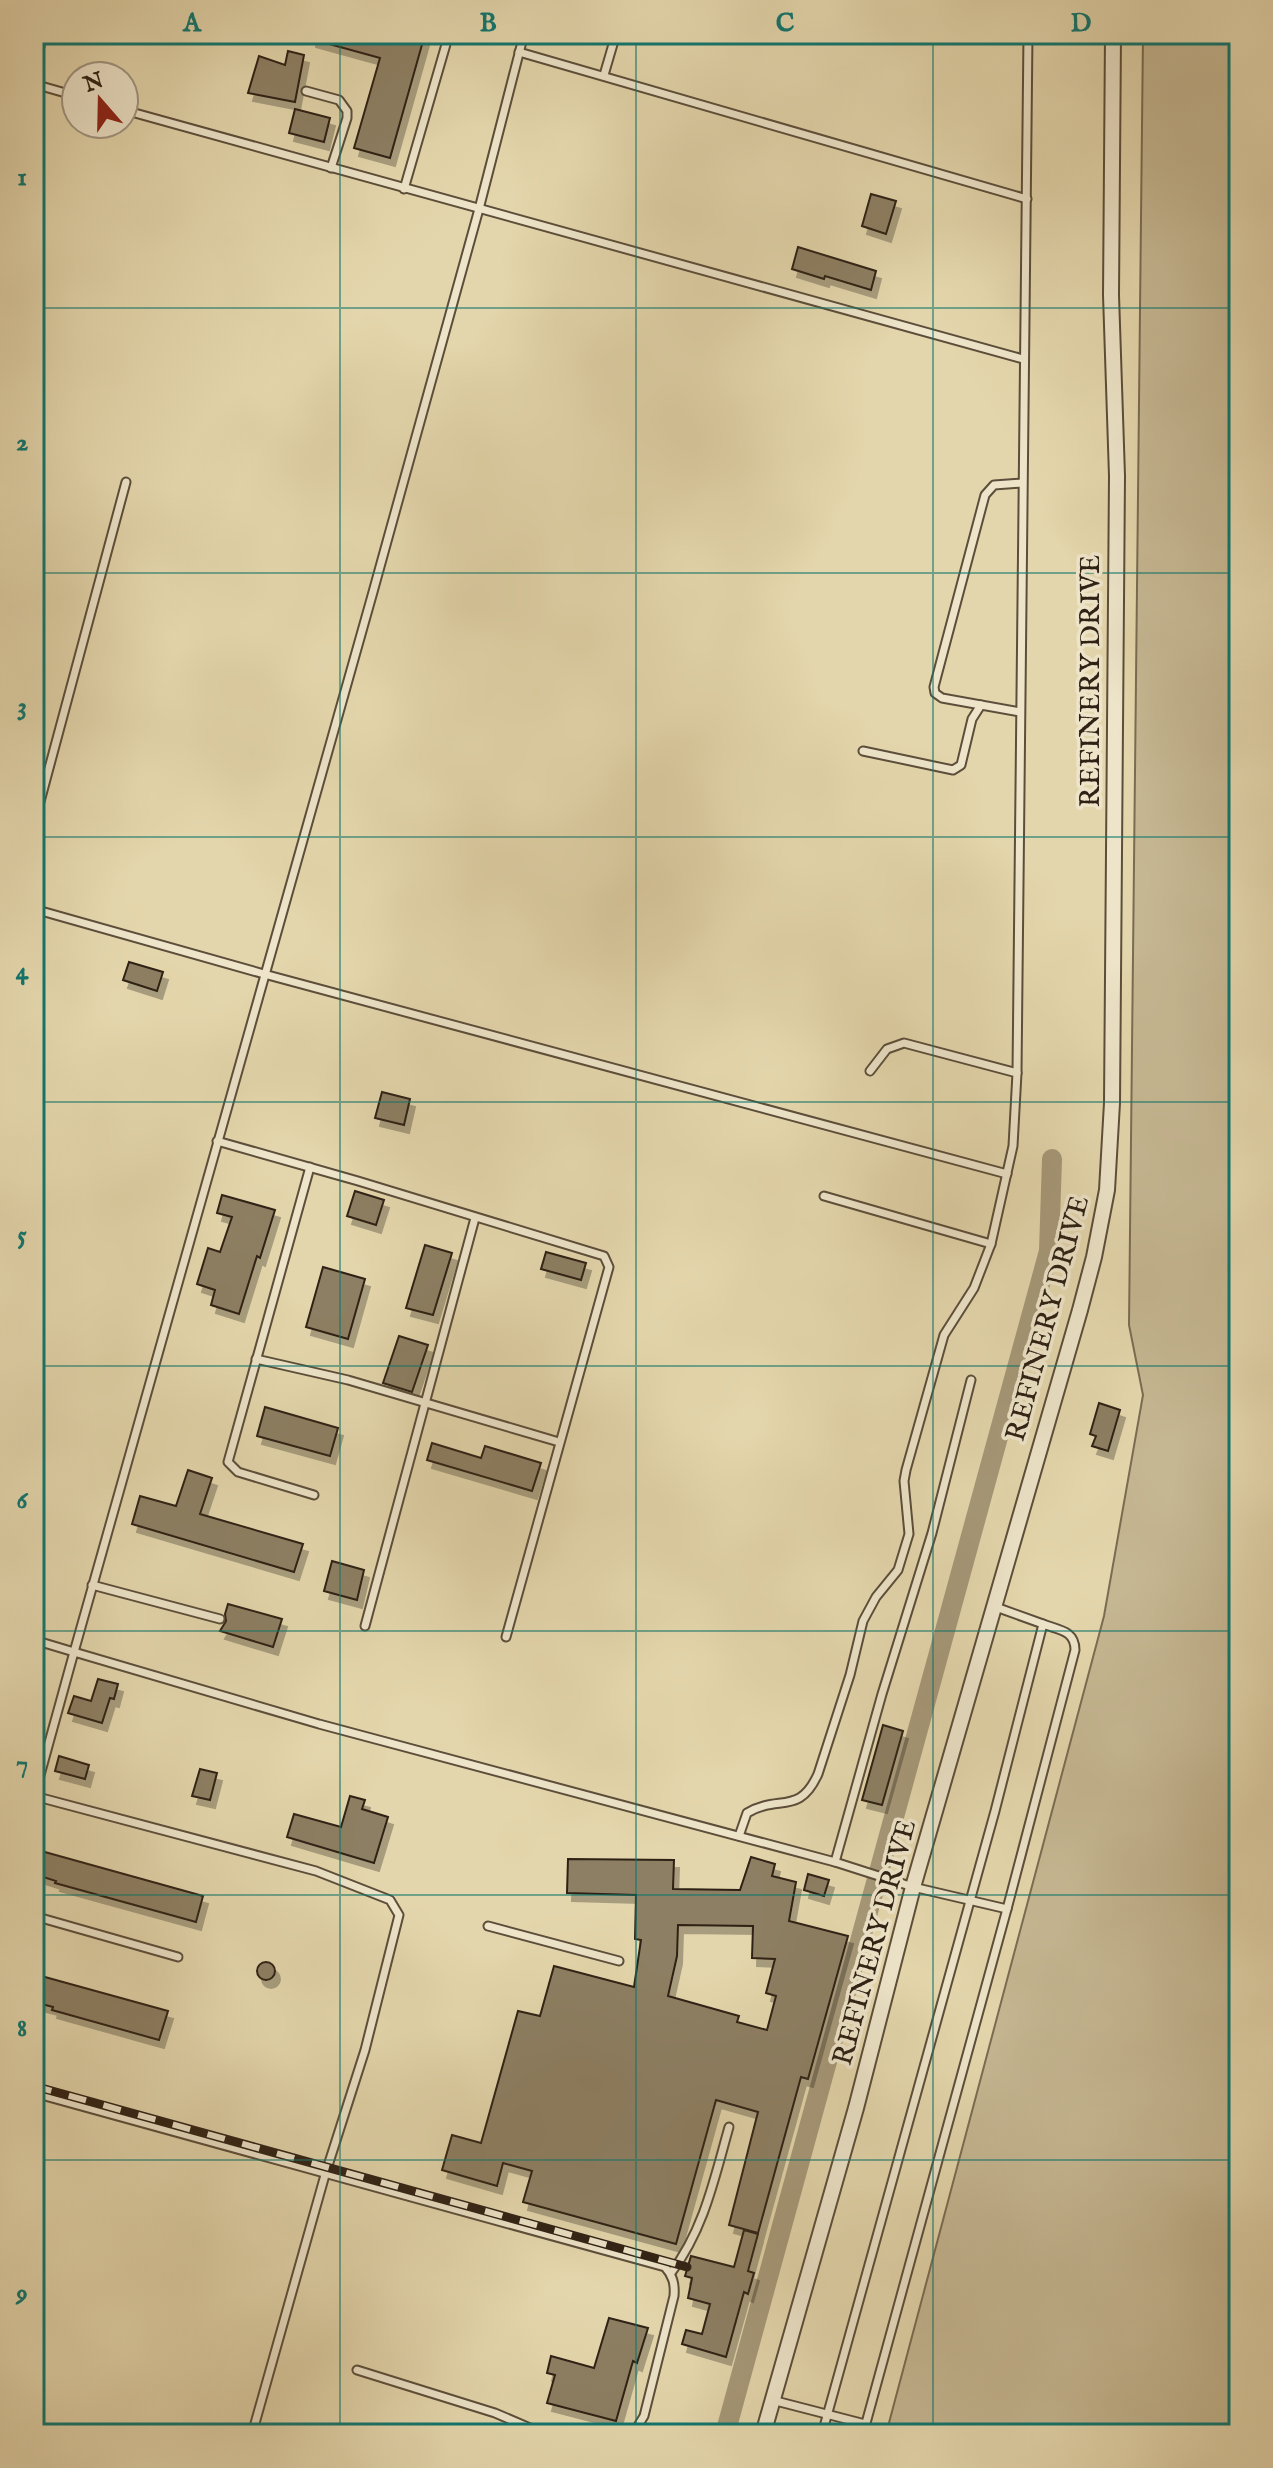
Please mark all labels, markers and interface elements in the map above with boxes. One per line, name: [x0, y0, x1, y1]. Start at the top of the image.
text: A: [182, 7, 202, 40]
text: B: [479, 7, 497, 40]
text: C: [776, 7, 795, 40]
text: D: [1071, 7, 1092, 40]
north arrow: [60, 60, 140, 140]
text: N: [79, 67, 108, 100]
text: 1: [17, 161, 27, 194]
text: 2: [16, 426, 28, 459]
street label: REFINERY DRIVE: [1074, 554, 1109, 808]
text: 3: [17, 690, 27, 723]
text: 4: [16, 955, 30, 988]
street label: REFINERY DRIVE: [999, 1192, 1098, 1445]
text: 5: [17, 1219, 27, 1252]
text: 6: [17, 1484, 29, 1517]
text: 7: [16, 1748, 28, 1781]
street label: REFINERY DRIVE: [826, 1816, 925, 2069]
text: 8: [17, 2012, 27, 2045]
text: 9: [15, 2277, 28, 2310]

